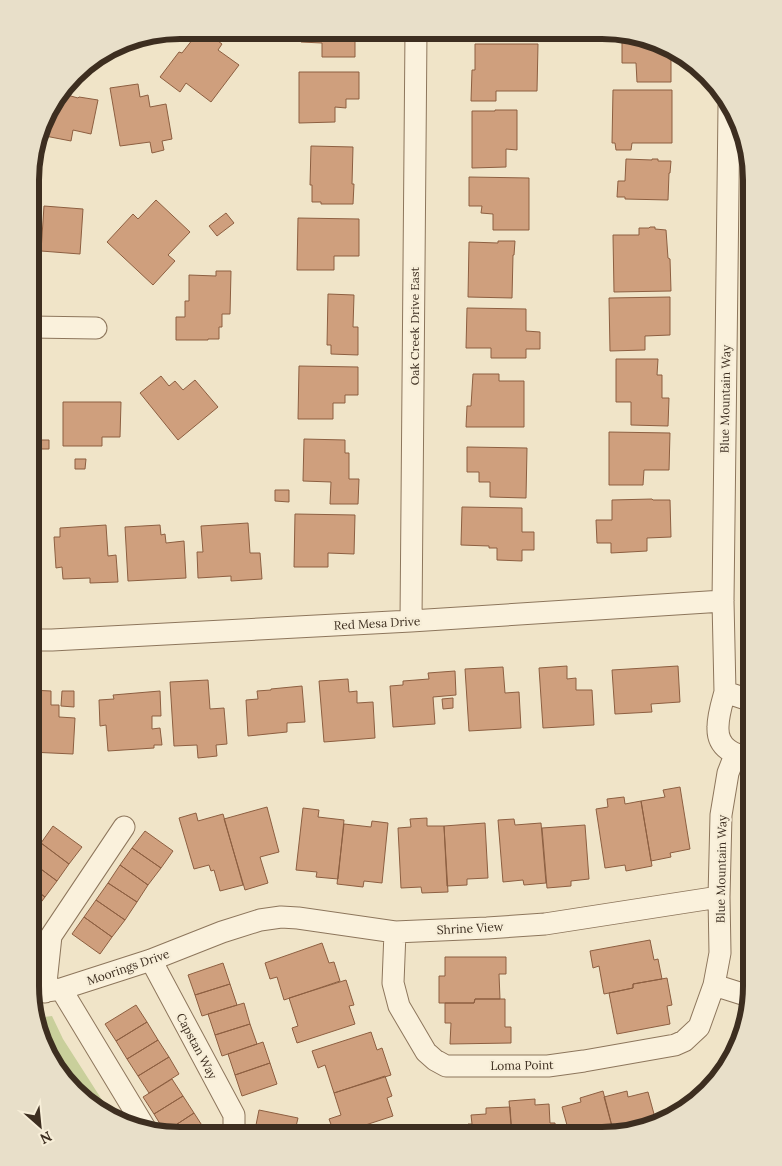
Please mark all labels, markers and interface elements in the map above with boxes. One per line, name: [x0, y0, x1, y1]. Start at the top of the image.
street label: Oak Creek Drive East: [407, 266, 422, 385]
street label: Blue Mountain Way: [717, 344, 733, 453]
street label: Red Mesa Drive: [333, 613, 421, 633]
street label: Blue Mountain Way: [713, 814, 729, 923]
street label: Shrine View: [436, 919, 504, 937]
street label: Moorings Drive: [85, 946, 172, 988]
street label: Capstan Way: [173, 1010, 221, 1082]
street label: Loma Point: [490, 1057, 554, 1073]
north arrow: [15, 1101, 65, 1151]
text: N: [37, 1127, 55, 1148]

